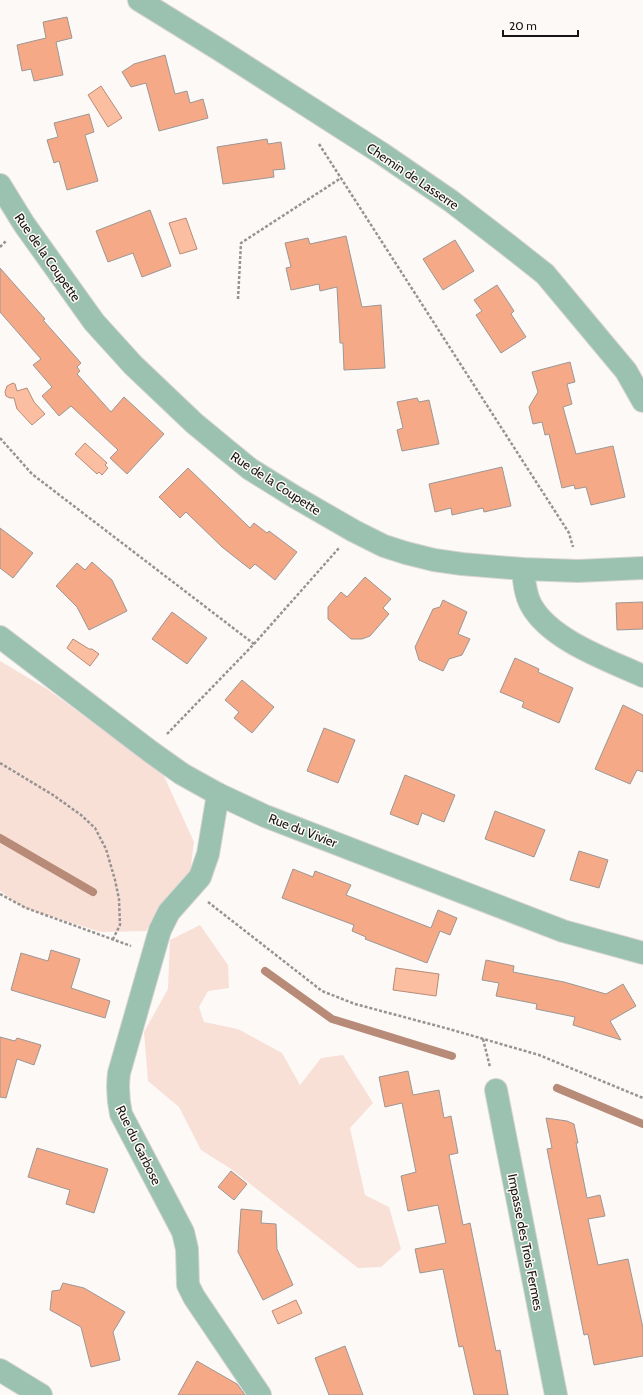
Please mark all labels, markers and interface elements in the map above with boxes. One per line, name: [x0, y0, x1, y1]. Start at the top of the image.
scale bar: [503, 12, 578, 38]
text: 20 m: [509, 18, 537, 33]
street label: Chemin de Lasserre: [364, 139, 462, 213]
street label: Rue de la Coupette: [12, 210, 85, 305]
street label: Rue de la Coupette: [228, 448, 324, 518]
street label: Rue du Vivier: [266, 810, 340, 851]
street label: Rue du Garbose: [113, 1103, 165, 1188]
street label: Impasse des Trois Fermes: [505, 1172, 547, 1312]

